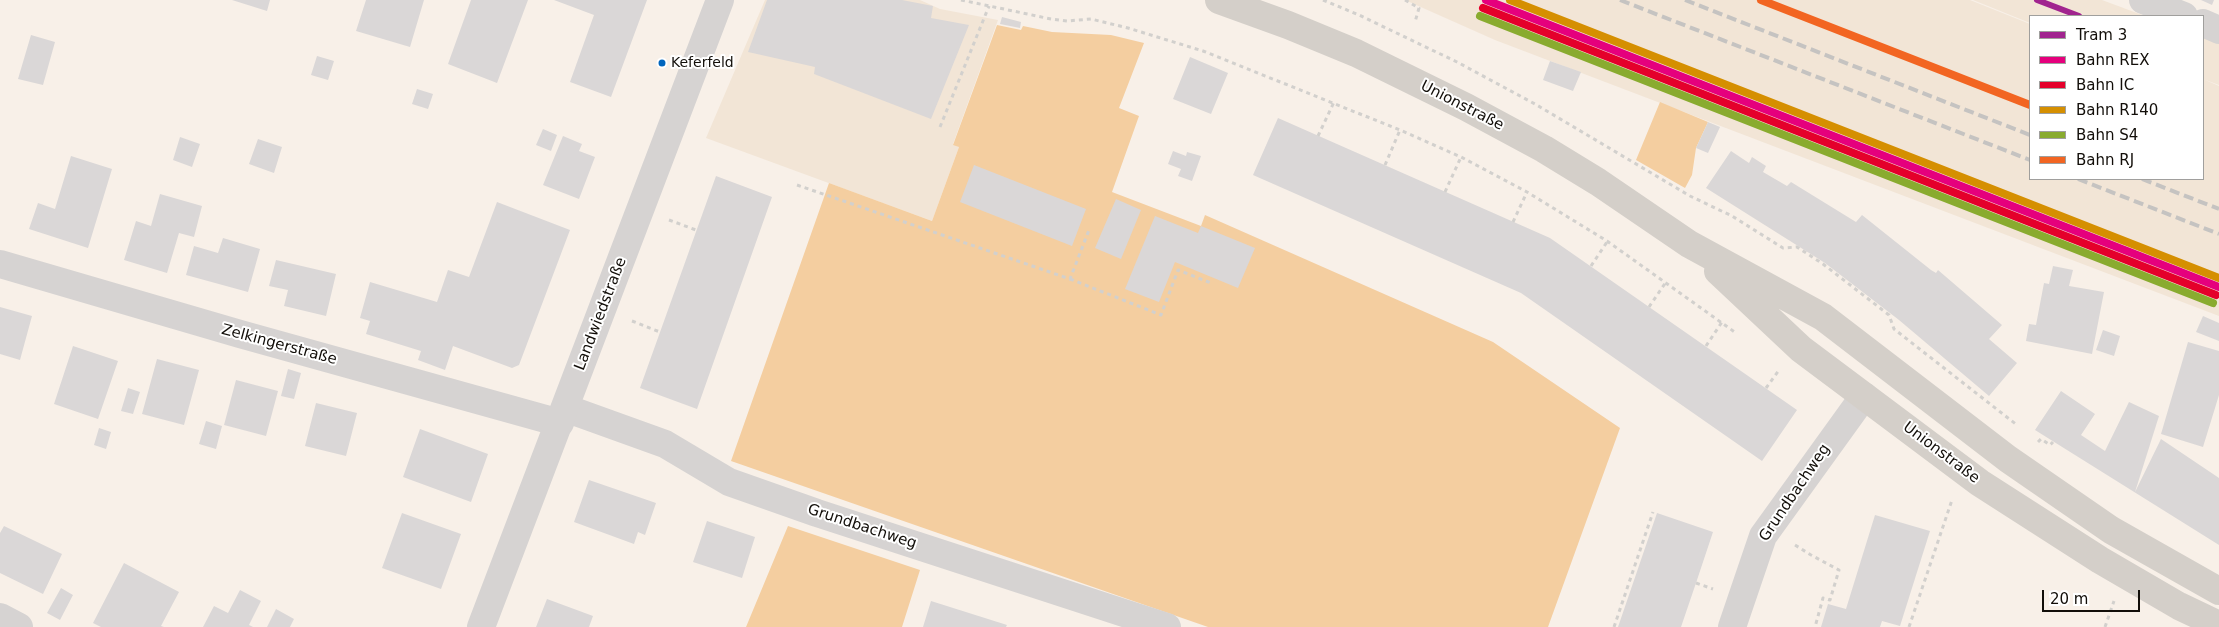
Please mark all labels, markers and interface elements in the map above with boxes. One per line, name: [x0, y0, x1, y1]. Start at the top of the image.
legend: [2029, 15, 2204, 180]
text: Tram 3: [2076, 26, 2127, 44]
text: Bahn REX: [2076, 51, 2149, 69]
place label: Keferfeld: [671, 55, 734, 71]
marker: Keferfeld: [657, 58, 667, 68]
text: Bahn IC: [2076, 76, 2134, 94]
street label: Unionstraße: [1417, 77, 1507, 135]
text: Bahn R140: [2076, 101, 2158, 119]
text: Bahn S4: [2076, 126, 2138, 144]
text: Bahn RJ: [2076, 151, 2134, 169]
street label: Landwiedstraße: [571, 255, 631, 373]
street label: Zelkingerstraße: [219, 321, 339, 369]
street label: Unionstraße: [1899, 418, 1983, 488]
street label: Grundbachweg: [1756, 441, 1834, 545]
street label: Grundbachweg: [805, 501, 919, 553]
scale bar: [2044, 580, 2142, 612]
text: 20 m: [2050, 590, 2088, 608]

